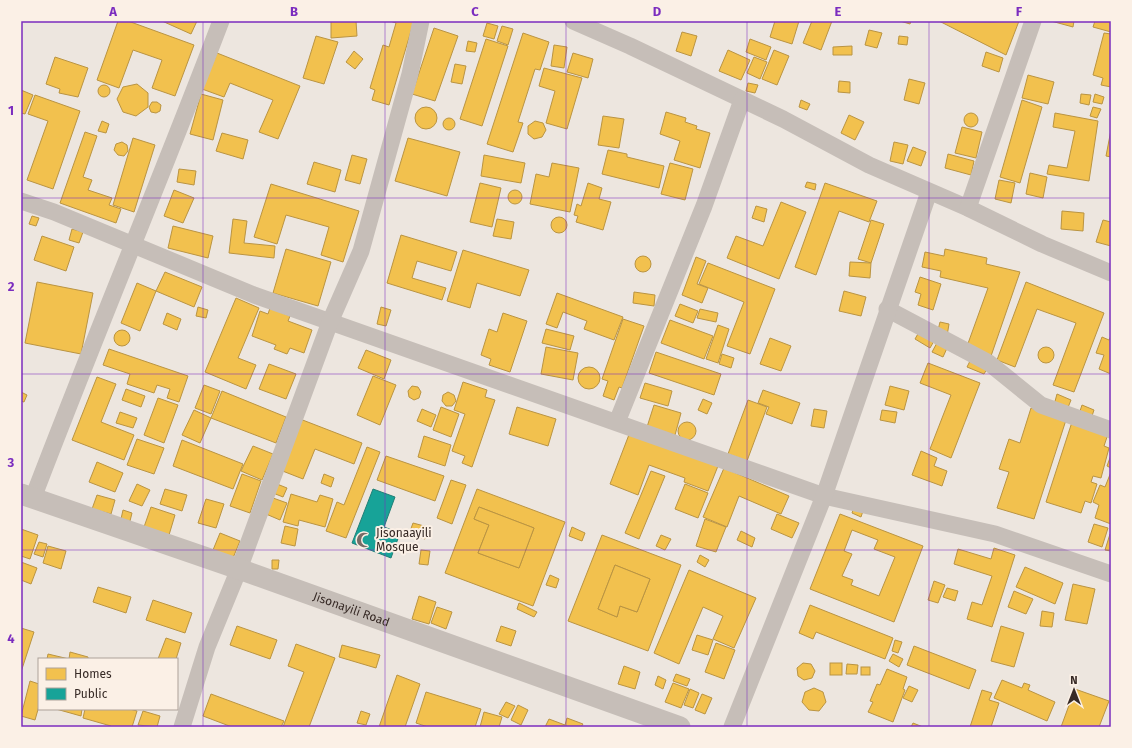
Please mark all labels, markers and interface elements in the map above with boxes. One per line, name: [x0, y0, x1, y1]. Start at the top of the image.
text: A: [108, 4, 117, 19]
text: B: [290, 4, 298, 19]
text: C: [471, 4, 479, 19]
text: D: [653, 4, 662, 19]
text: E: [835, 4, 842, 19]
text: F: [1016, 4, 1023, 19]
text: 1: [8, 103, 14, 118]
text: 2: [8, 279, 15, 294]
text: 3: [7, 455, 15, 470]
place label: Jisonaayili Mosque: [376, 526, 432, 554]
mosque icon: Jisonaayili Mosque: [355, 531, 373, 549]
street label: Jisonayili Road: [311, 589, 392, 629]
text: 4: [7, 631, 15, 646]
legend: [38, 658, 178, 710]
text: Homes: [74, 667, 112, 681]
north arrow: [1054, 670, 1094, 710]
text: N: [1070, 674, 1078, 687]
text: Public: [74, 687, 108, 701]

